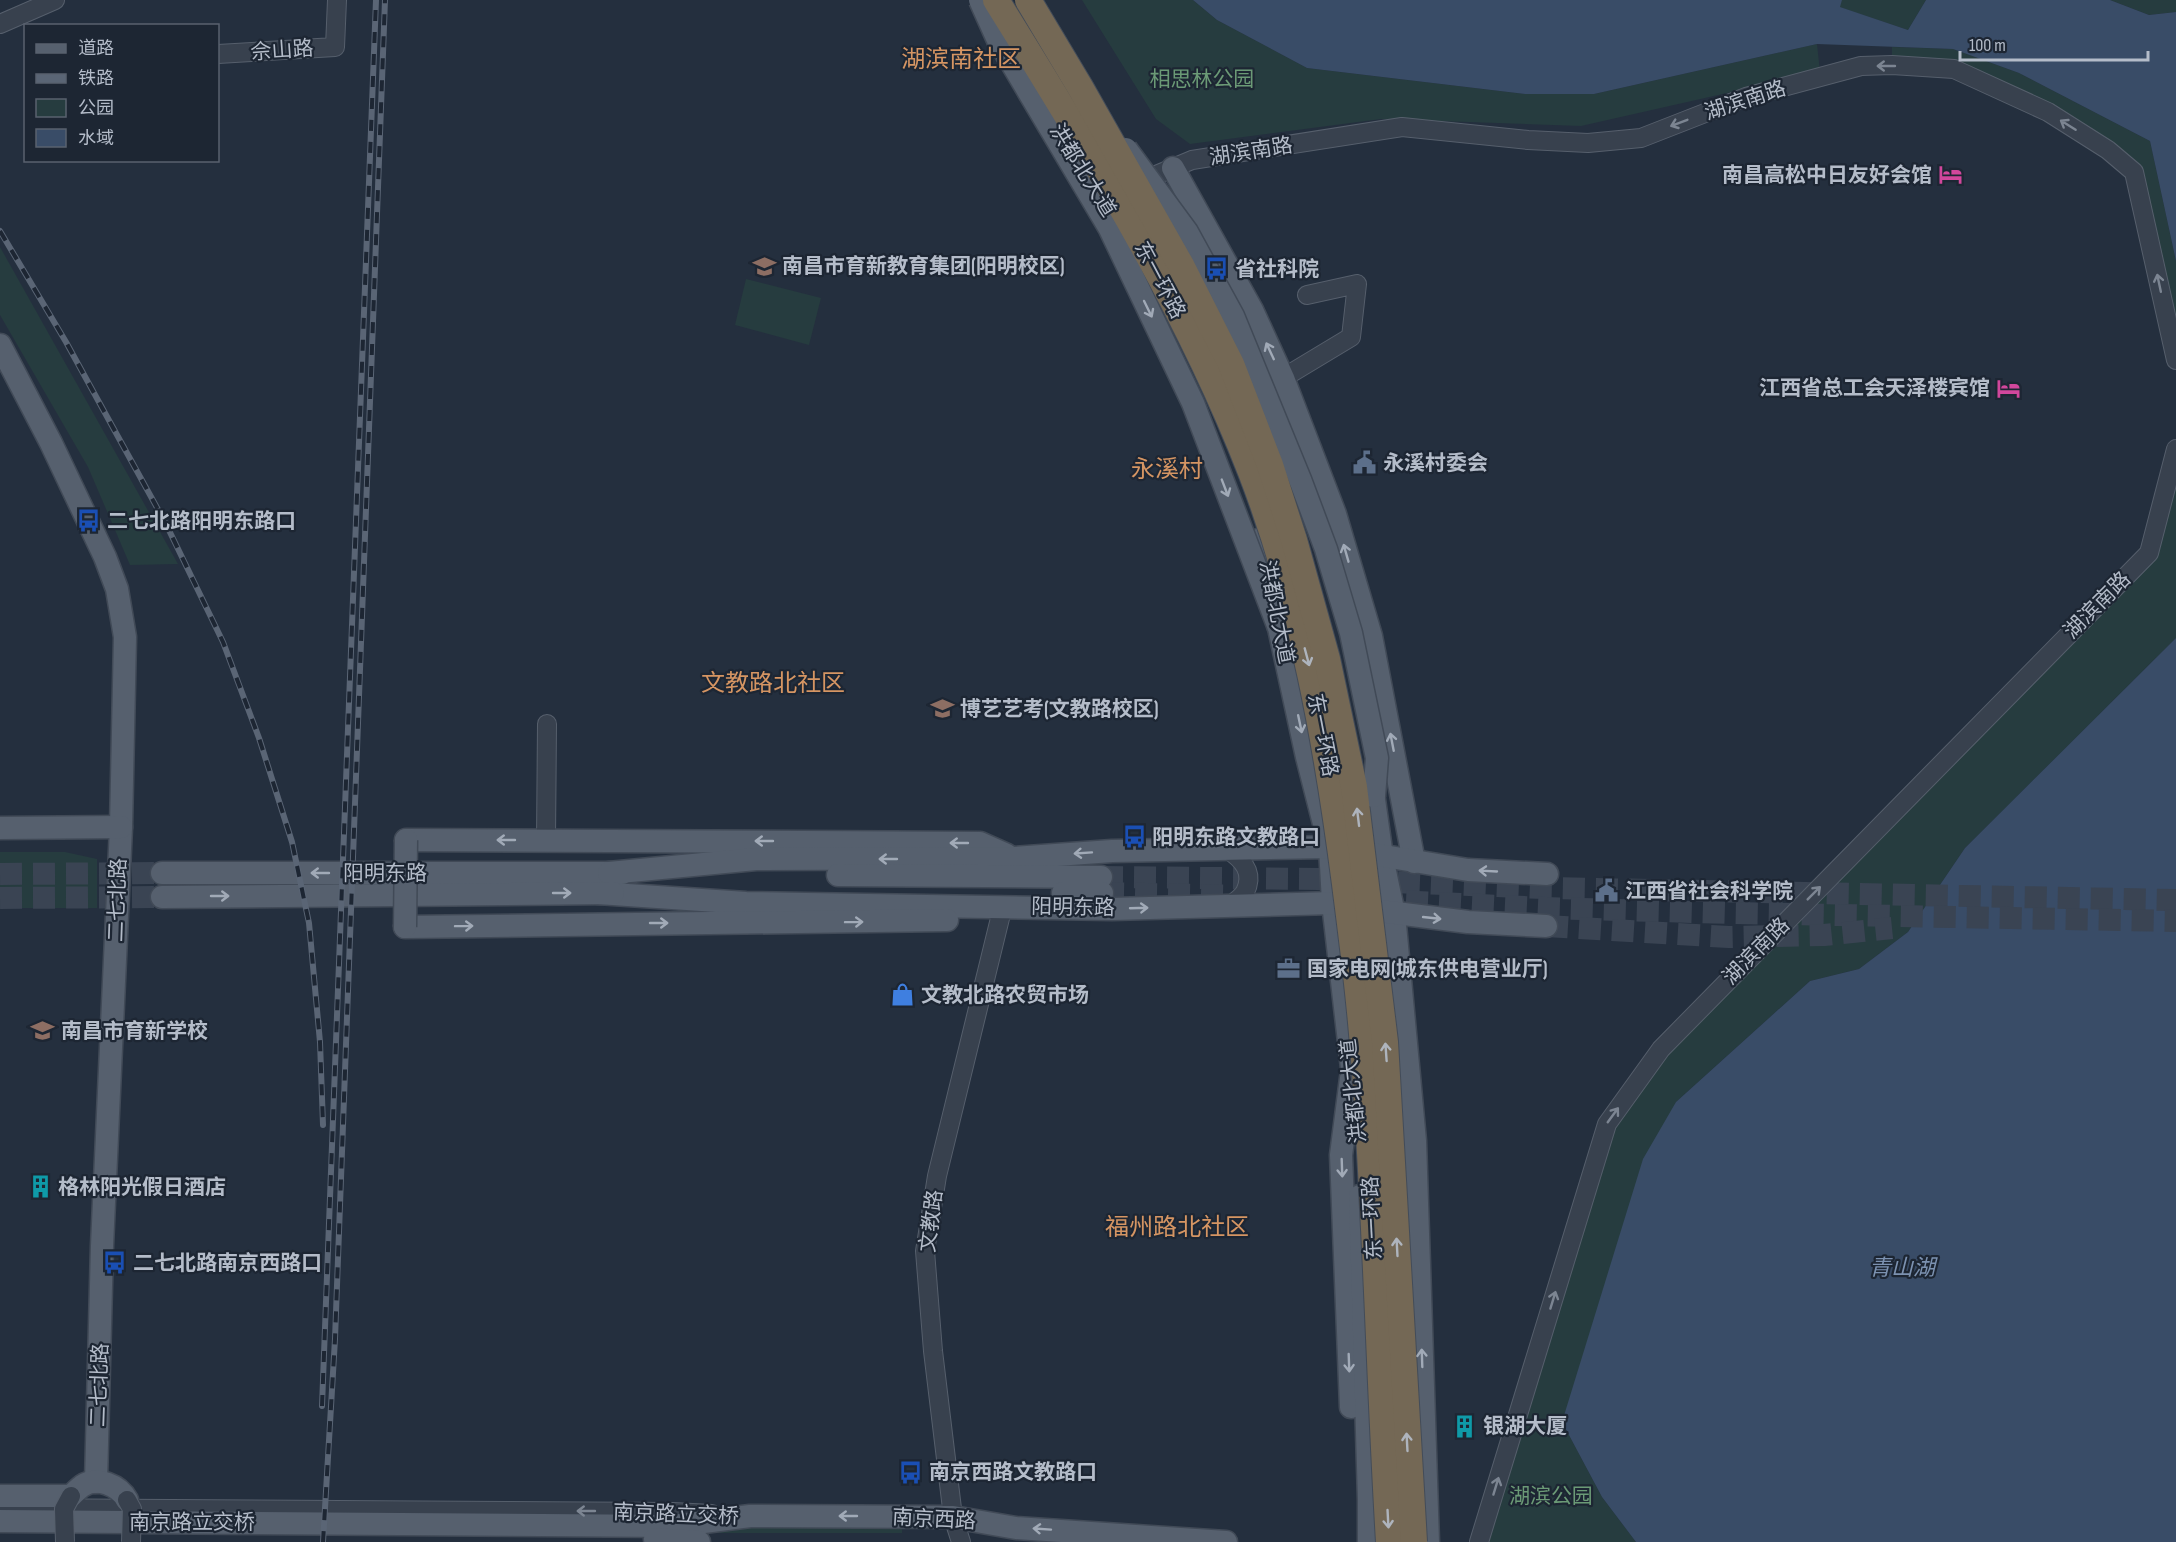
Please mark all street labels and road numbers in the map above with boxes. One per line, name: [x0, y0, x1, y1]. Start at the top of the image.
street label: 佘山路: [250, 36, 314, 65]
street label: 湖滨南路: [1701, 76, 1789, 125]
street label: 洪都北大道: [1044, 119, 1121, 221]
street label: 湖滨南路: [1208, 133, 1295, 170]
street label: 东一环路: [1129, 237, 1190, 323]
street label: 洪都北大道: [1254, 558, 1299, 666]
street label: 湖滨南路: [2059, 567, 2136, 644]
street label: 东一环路: [1302, 691, 1343, 779]
street label: 二七北路: [104, 858, 131, 942]
street label: 阳明东路: [343, 861, 427, 886]
street label: 阳明东路: [1031, 894, 1115, 921]
street label: 湖滨南路: [1718, 913, 1795, 990]
street label: 洪都北大道: [1336, 1037, 1371, 1144]
street label: 东一环路: [1358, 1175, 1387, 1261]
street label: 文教路: [915, 1188, 948, 1254]
street label: 二七北路: [86, 1343, 113, 1427]
street label: 南京路立交桥: [613, 1500, 739, 1529]
street label: 南京西路: [891, 1505, 977, 1534]
street label: 南京路立交桥: [129, 1510, 255, 1535]

